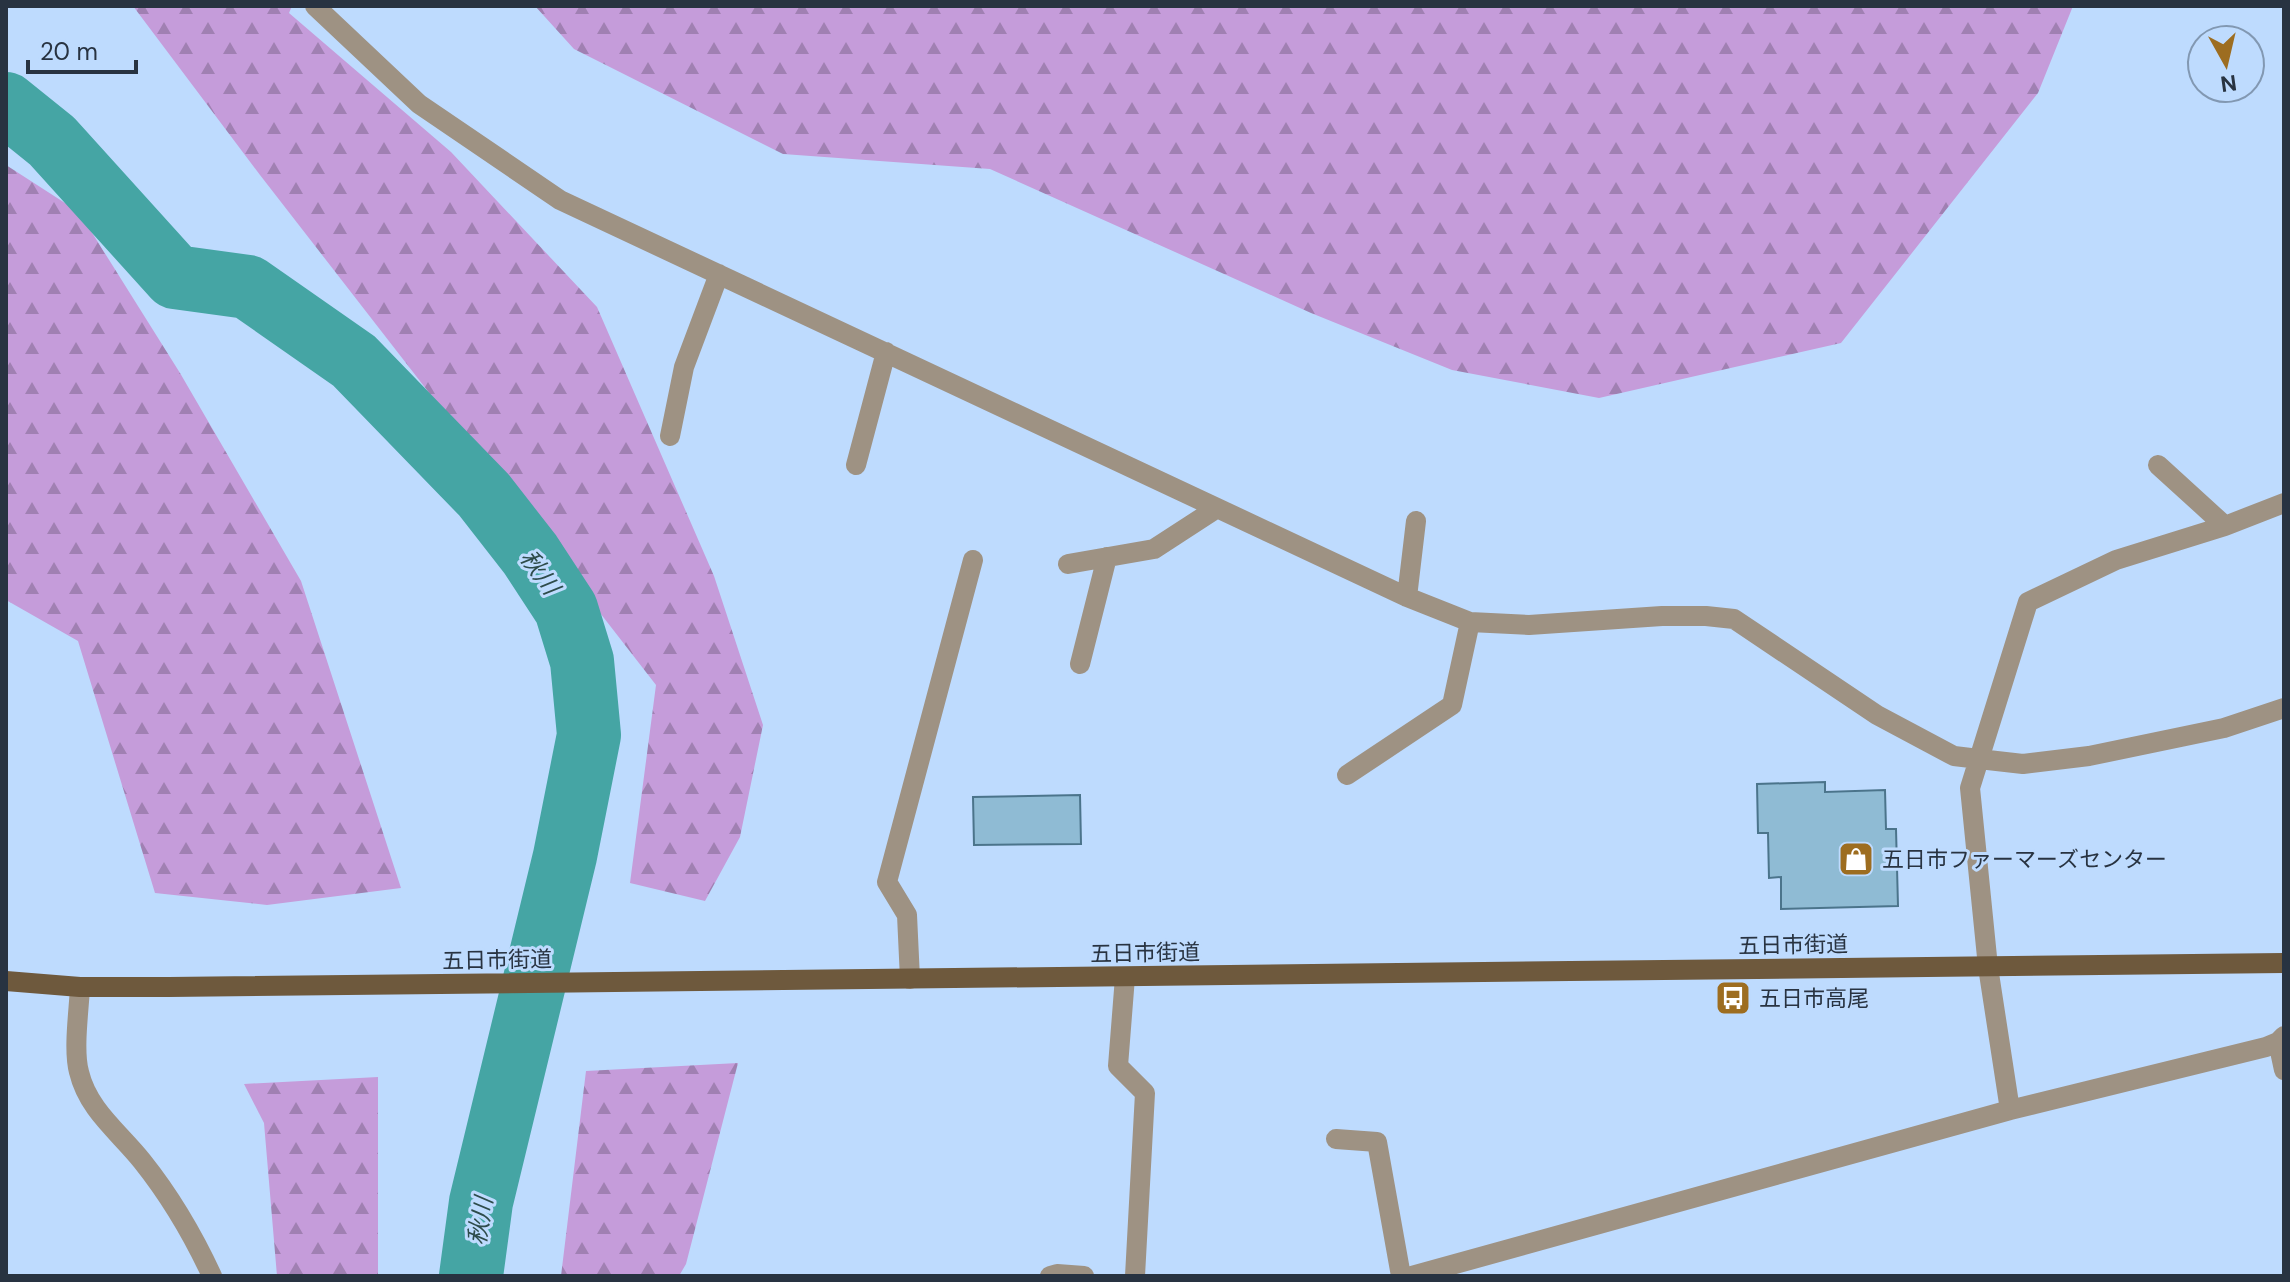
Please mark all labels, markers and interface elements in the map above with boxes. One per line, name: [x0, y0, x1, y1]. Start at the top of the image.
scale bar: [28, 24, 136, 74]
north arrow: [2186, 24, 2266, 104]
text: 20 m: [40, 36, 98, 67]
text: N: [2219, 68, 2239, 99]
water label: 秋川: [513, 543, 568, 603]
shop icon: 五日市ファーマーズセンター: [1837, 840, 1875, 878]
place label: 五日市ファーマーズセンター: [1882, 845, 2167, 874]
street label: 五日市街道: [1738, 930, 1848, 960]
street label: 五日市街道: [1090, 938, 1200, 968]
street label: 五日市街道: [442, 945, 552, 975]
bus stop icon: 五日市高尾: [1714, 979, 1752, 1017]
place label: 五日市高尾: [1759, 984, 1869, 1013]
water label: 秋川: [461, 1192, 500, 1247]

